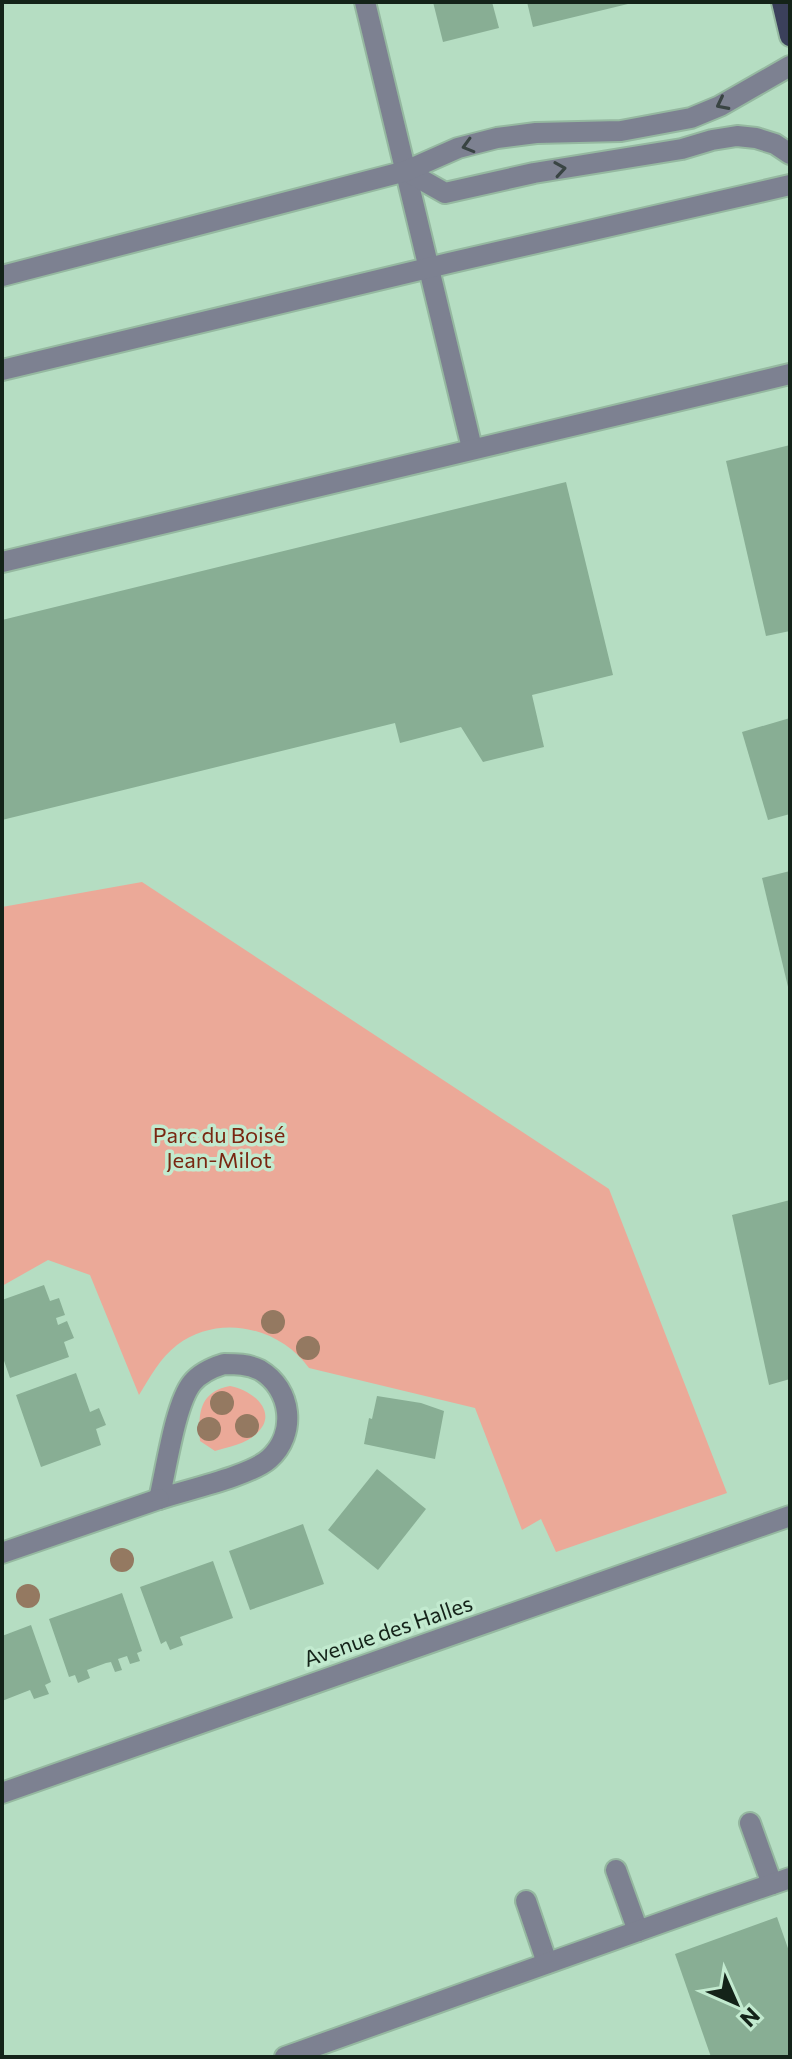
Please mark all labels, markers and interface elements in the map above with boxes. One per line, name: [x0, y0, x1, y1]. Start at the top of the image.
one-way arrow: [715, 94, 730, 110]
one-way arrow: [461, 137, 475, 153]
one-way arrow: [553, 161, 567, 178]
park label: Parc du Boisé Jean-Milot: [153, 1121, 285, 1173]
street label: Avenue des Halles: [300, 1589, 476, 1672]
north arrow: [696, 1963, 776, 2043]
text: N: [735, 2002, 766, 2033]

